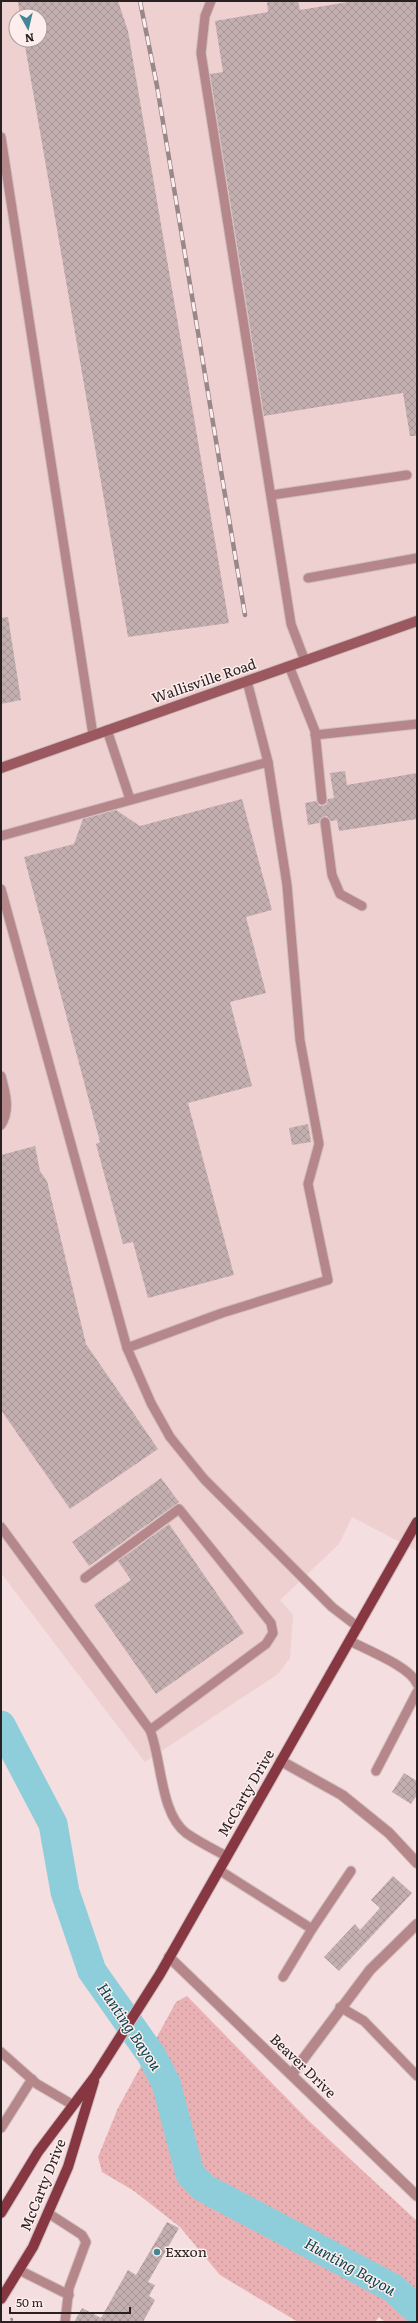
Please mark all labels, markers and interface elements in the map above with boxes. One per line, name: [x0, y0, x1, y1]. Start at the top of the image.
north arrow: [8, 8, 48, 48]
text: N: [24, 30, 35, 47]
street label: Wallisville Road: [149, 653, 259, 707]
street label: McCarty Drive: [212, 1745, 278, 1840]
water label: Hunting Bayou: [92, 1978, 168, 2075]
street label: Beaver Drive: [266, 2029, 341, 2102]
street label: McCarty Drive: [15, 2136, 70, 2234]
water label: Hunting Bayou: [301, 2231, 401, 2300]
place label: Exxon: [165, 2241, 207, 2261]
marker: Exxon: [152, 2247, 162, 2257]
scale bar: [10, 2289, 130, 2315]
text: 50 m: [16, 2293, 43, 2311]

